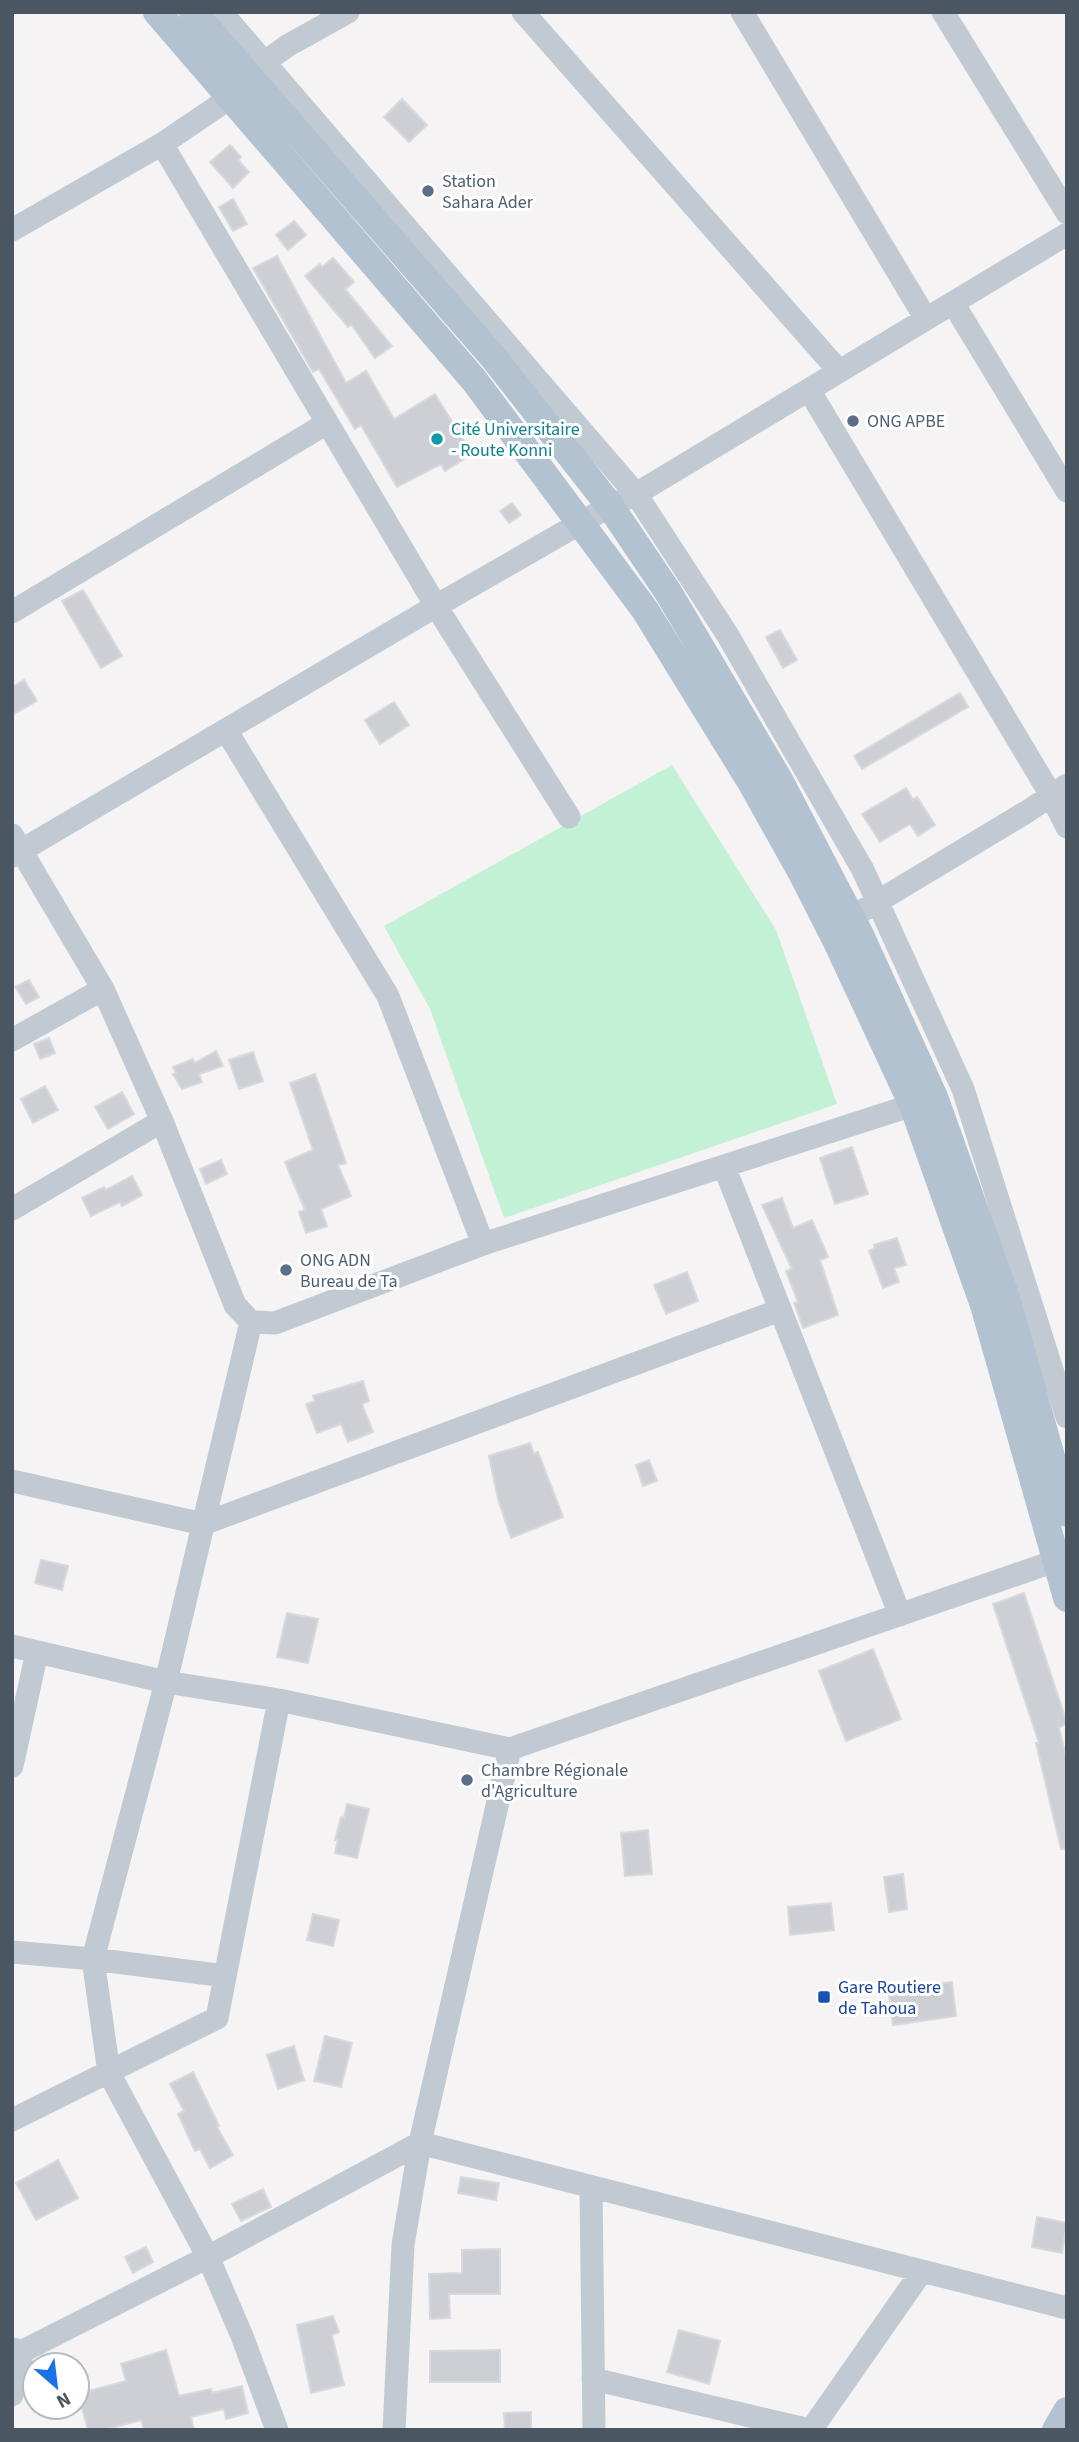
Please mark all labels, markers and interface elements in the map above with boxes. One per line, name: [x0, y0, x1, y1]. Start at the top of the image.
place label: Station Sahara Ader: [442, 169, 534, 215]
marker: Station Sahara Ader: [420, 183, 436, 199]
place label: ONG APBE: [867, 409, 945, 434]
marker: ONG APBE: [845, 413, 861, 429]
place label: Cité Universitaire - Route Konni: [451, 417, 580, 463]
marker: Cité Universitaire - Route Konni: [429, 431, 445, 447]
place label: ONG ADN Bureau de Ta: [300, 1248, 398, 1294]
marker: ONG ADN Bureau de Ta: [278, 1262, 294, 1278]
place label: Chambre Régionale d'Agriculture: [481, 1758, 628, 1804]
marker: Chambre Régionale d'Agriculture: [459, 1772, 475, 1788]
place label: Gare Routiere de Tahoua: [838, 1975, 941, 2021]
marker: Gare Routiere de Tahoua: [816, 1989, 832, 2005]
north arrow: [21, 2351, 91, 2421]
text: N: [51, 2385, 75, 2415]

